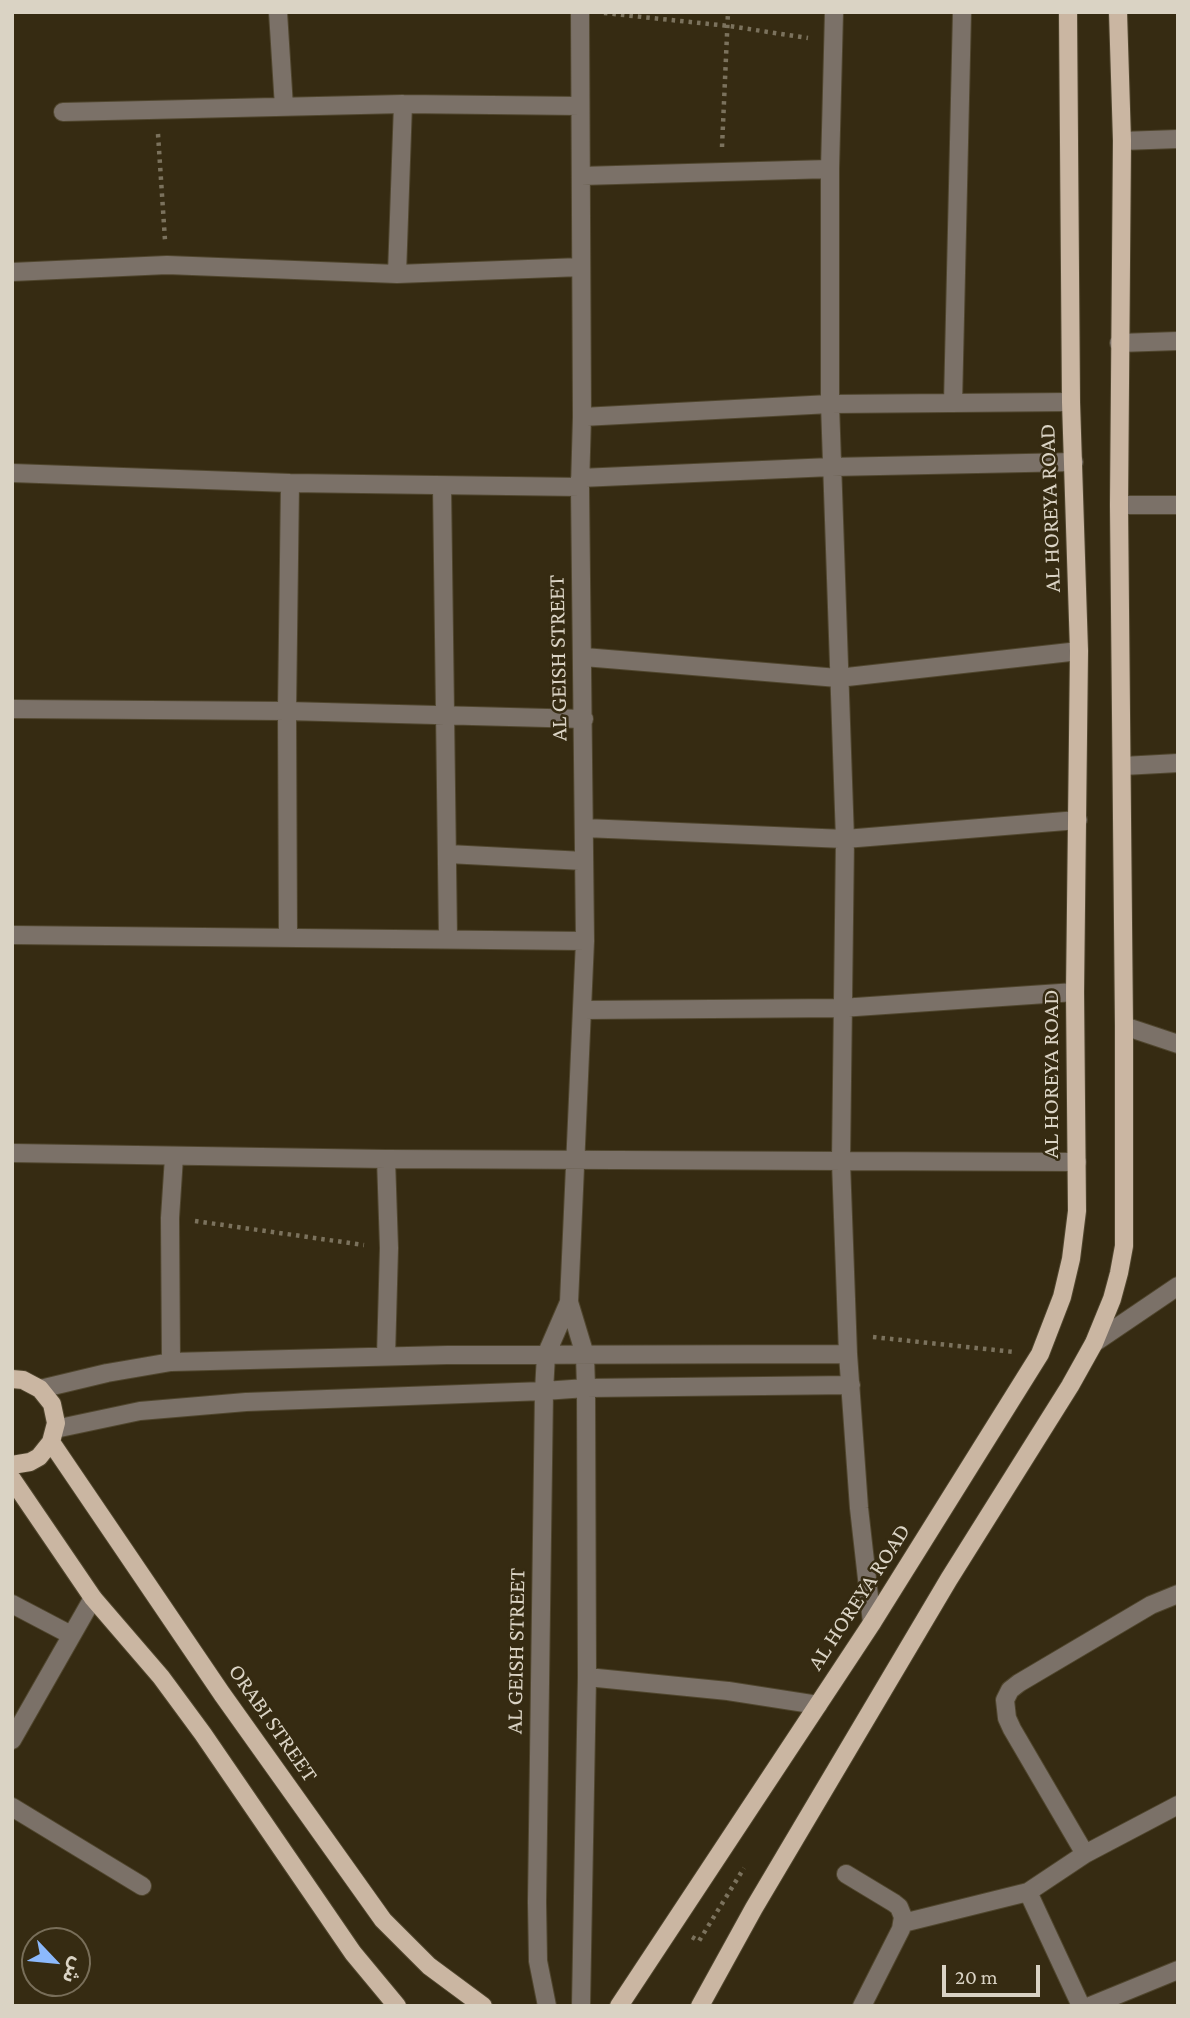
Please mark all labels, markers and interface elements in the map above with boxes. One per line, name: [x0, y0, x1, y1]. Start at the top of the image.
street label: AL HOREYA ROAD: [1033, 423, 1067, 593]
street label: AL GEISH STREET: [543, 575, 573, 741]
street label: AL HOREYA ROAD: [1037, 990, 1065, 1158]
street label: AL HOREYA ROAD: [801, 1519, 917, 1675]
street label: AL GEISH STREET: [501, 1568, 531, 1734]
street label: ORABI STREET: [222, 1659, 324, 1787]
north arrow: [21, 1927, 91, 1997]
scale bar: [945, 1952, 1043, 1996]
text: ش: [58, 1954, 89, 1987]
text: 20 m: [955, 1965, 998, 1989]

